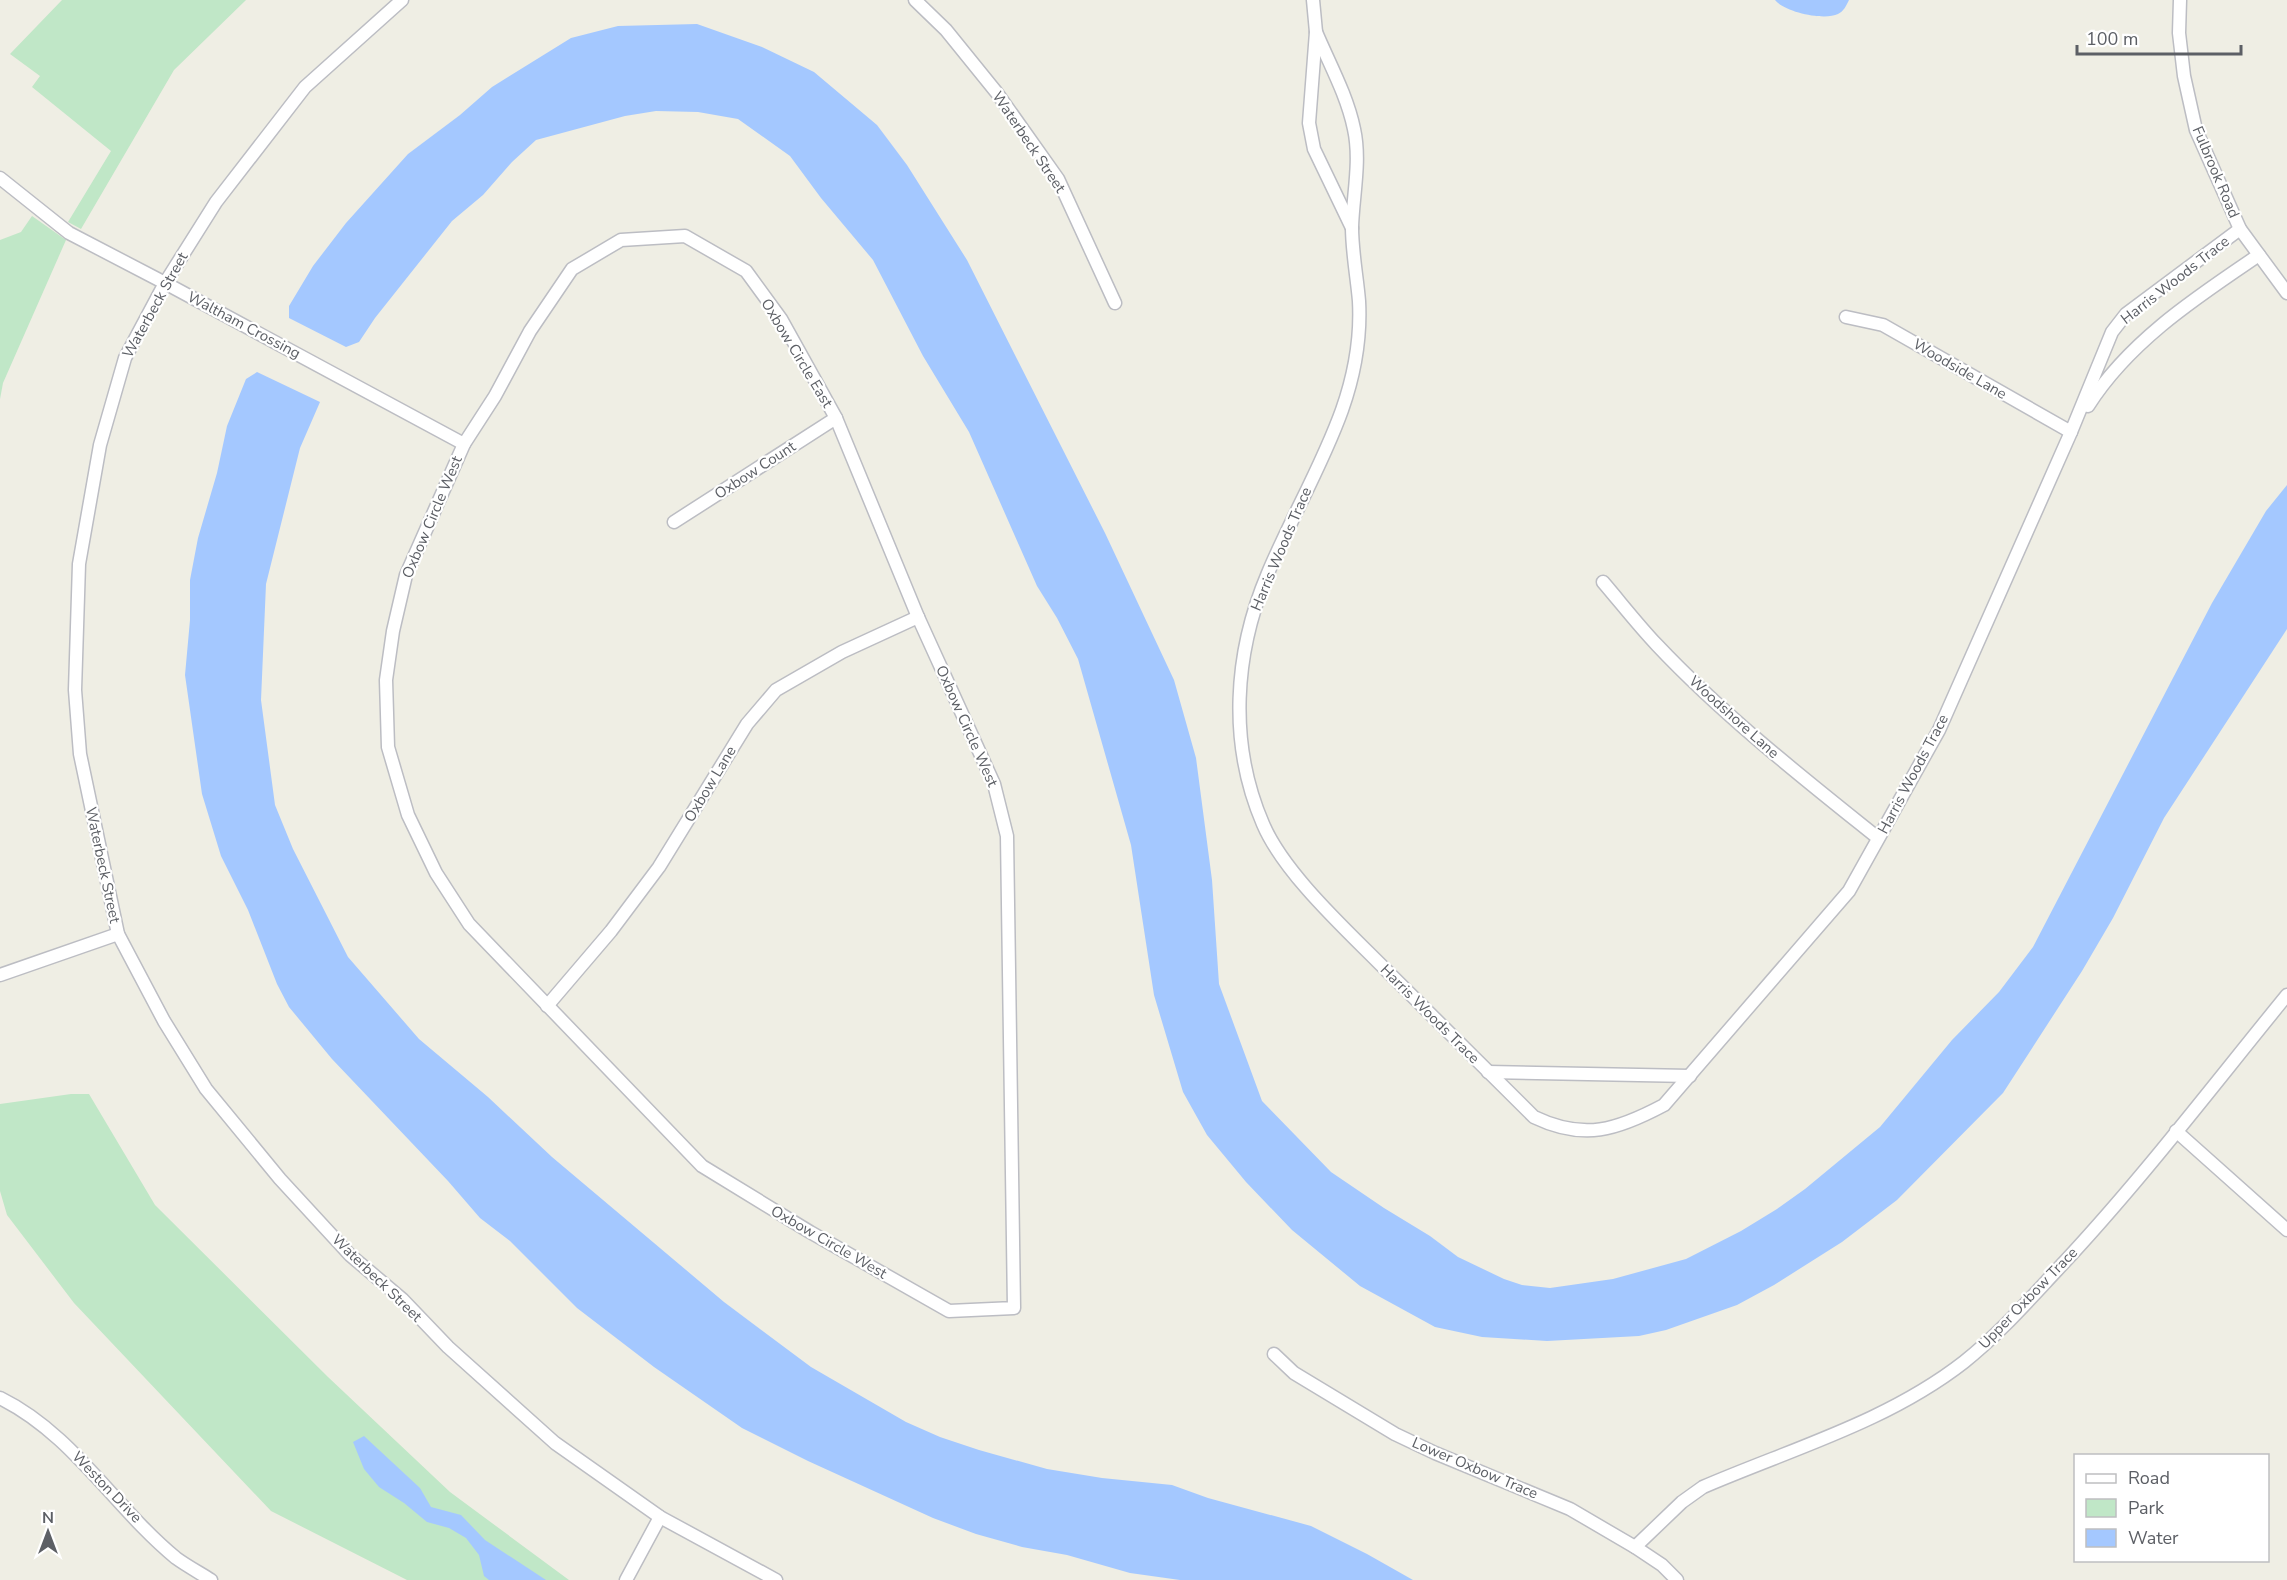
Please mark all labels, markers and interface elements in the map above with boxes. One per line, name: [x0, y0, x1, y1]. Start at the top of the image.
scale bar: [2077, 18, 2240, 56]
text: 100 m: [2086, 27, 2138, 51]
street label: Waterbeck Street: [988, 87, 1071, 197]
street label: Fulbrook Road: [2188, 123, 2244, 221]
street label: Harris Woods Trace: [2117, 231, 2233, 329]
street label: Waterbeck Street: [118, 248, 193, 361]
street label: Waltham Crossing: [184, 287, 304, 363]
street label: Oxbow Circle East: [757, 295, 838, 412]
street label: Woodside Lane: [1910, 334, 2010, 404]
street label: Oxbow Count: [711, 436, 800, 504]
street label: Oxbow Circle West: [397, 452, 467, 581]
street label: Harris Woods Trace: [1246, 484, 1316, 614]
street label: Oxbow Circle West: [931, 662, 1003, 791]
street label: Woodshore Lane: [1685, 671, 1783, 763]
street label: Harris Woods Trace: [1873, 711, 1953, 837]
street label: Oxbow Lane: [679, 742, 741, 826]
street label: Waterbeck Street: [81, 805, 125, 926]
street label: Harris Woods Trace: [1376, 960, 1484, 1068]
street label: Oxbow Circle West: [767, 1201, 891, 1284]
street label: Waterbeck Street: [328, 1230, 427, 1327]
street label: Upper Oxbow Trace: [1974, 1243, 2082, 1353]
street label: Lower Oxbow Trace: [1409, 1432, 1541, 1504]
street label: Weston Drive: [68, 1447, 146, 1527]
legend: [2074, 1454, 2269, 1562]
text: Road: [2128, 1466, 2170, 1490]
text: Park: [2128, 1496, 2165, 1520]
north arrow: [18, 1502, 78, 1562]
text: N: [42, 1507, 54, 1529]
text: Water: [2128, 1526, 2179, 1550]

